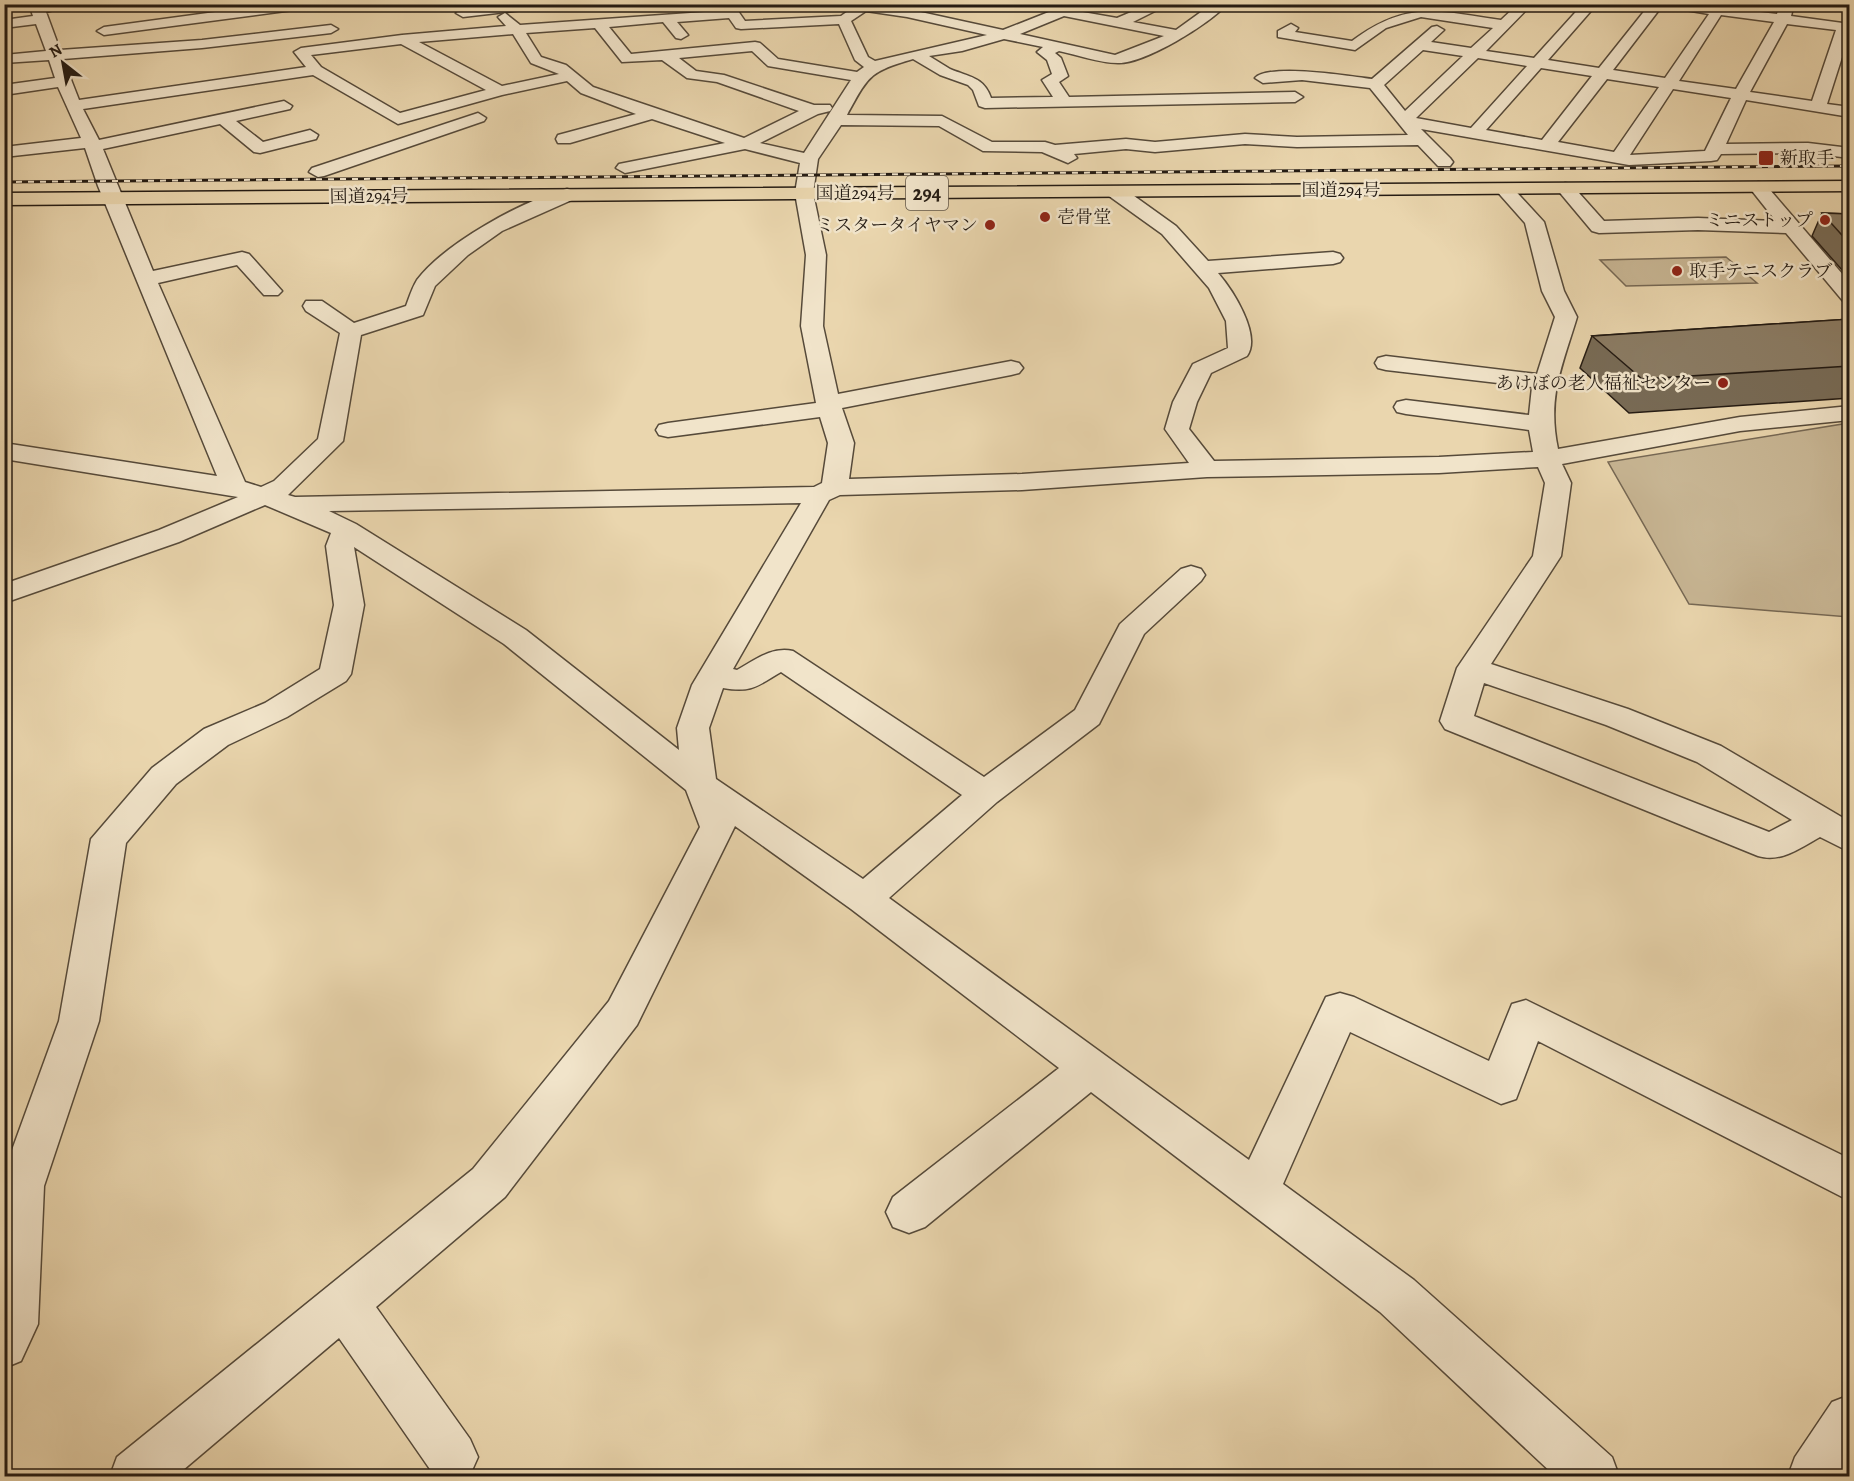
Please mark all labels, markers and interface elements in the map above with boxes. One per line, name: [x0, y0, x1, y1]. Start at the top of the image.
north arrow: [33, 33, 93, 93]
text: N: [45, 38, 67, 63]
place label: 新取手: [1780, 146, 1834, 170]
marker: 新取手: [1757, 149, 1775, 167]
road number: 294: [906, 176, 948, 210]
street label: 国道294号: [1302, 178, 1380, 202]
street label: 国道294号: [816, 181, 894, 205]
street label: 国道294号: [329, 183, 409, 209]
place label: 壱骨堂: [1057, 205, 1111, 229]
place label: ミニストップ: [1706, 208, 1813, 232]
marker: 壱骨堂: [1038, 210, 1052, 224]
place label: ミスタータイヤマン: [816, 213, 978, 237]
marker: ミニストップ: [1818, 213, 1832, 227]
marker: ミスタータイヤマン: [983, 218, 997, 232]
place label: 取手テニスクラブ: [1689, 259, 1832, 283]
marker: 取手テニスクラブ: [1670, 264, 1684, 278]
place label: あけぼの老人福祉センター: [1496, 371, 1711, 395]
marker: あけぼの老人福祉センター: [1716, 376, 1730, 390]

